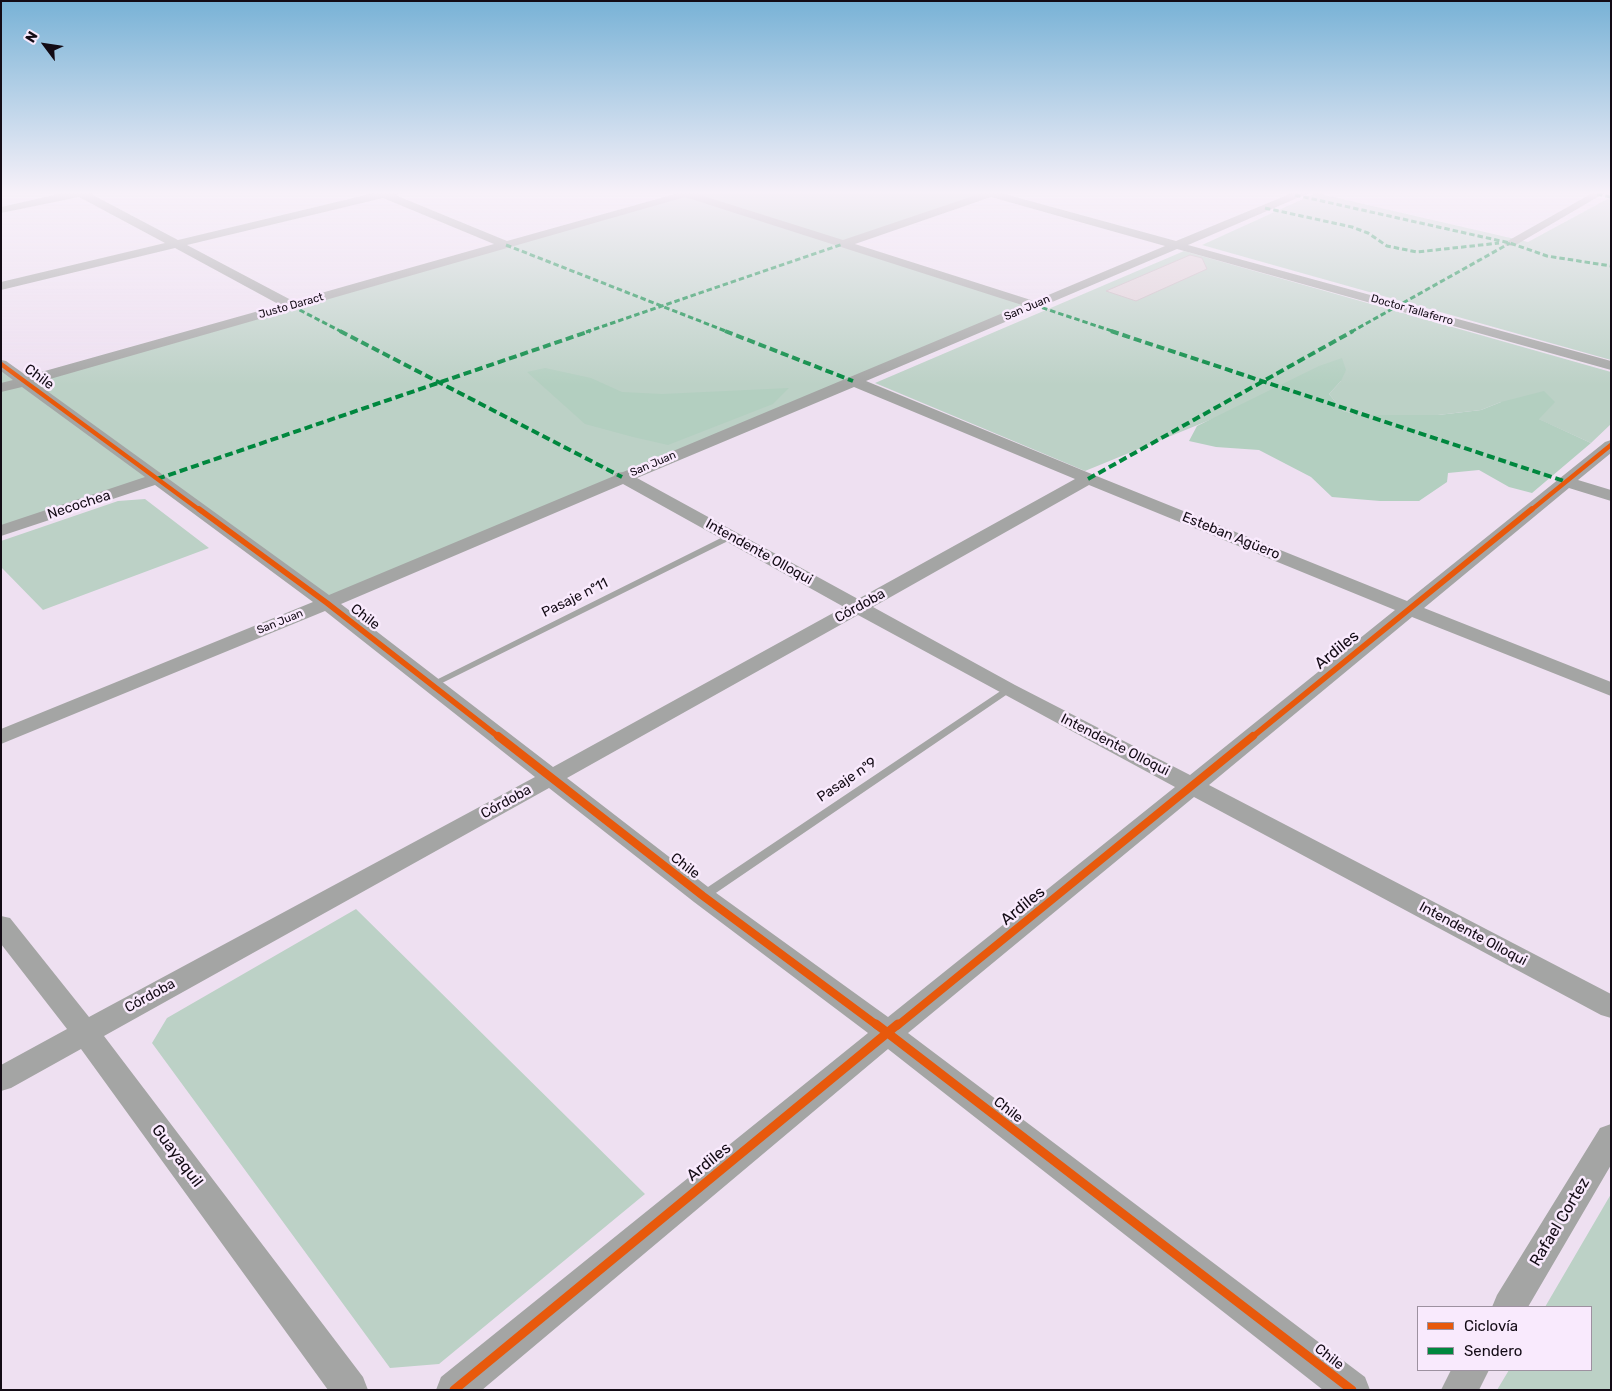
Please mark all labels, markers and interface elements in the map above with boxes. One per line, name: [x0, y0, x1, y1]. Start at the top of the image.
north arrow: [20, 20, 70, 70]
text: N: [22, 28, 42, 46]
street label: Justo Daract: [257, 290, 325, 322]
street label: San Juan: [1002, 292, 1052, 324]
street label: Doctor Tallaferro: [1369, 292, 1455, 328]
street label: Chile: [21, 361, 57, 393]
street label: San Juan: [628, 448, 678, 480]
street label: Necochea: [45, 487, 113, 523]
street label: Esteban Agüero: [1180, 509, 1282, 563]
street label: Intendente Olloqui: [703, 516, 815, 588]
street label: Pasaje nº11: [539, 575, 611, 621]
street label: Córdoba: [832, 585, 888, 627]
street label: Chile: [347, 600, 383, 634]
street label: San Juan: [255, 607, 305, 637]
street label: Ardiles: [1311, 626, 1363, 674]
street label: Intendente Olloqui: [1058, 710, 1172, 780]
street label: Pasaje nº9: [814, 754, 880, 806]
street label: Córdoba: [478, 781, 534, 823]
street label: Chile: [667, 849, 703, 883]
street label: Ardiles: [997, 882, 1049, 930]
street label: Intendente Olloqui: [1416, 898, 1530, 970]
street label: Córdoba: [122, 975, 178, 1017]
street label: Chile: [990, 1093, 1026, 1127]
street label: Guayaquil: [147, 1121, 207, 1191]
street label: Ardiles: [683, 1138, 735, 1186]
street label: Rafael Cortez: [1526, 1174, 1594, 1270]
legend: [1417, 1306, 1592, 1371]
text: Ciclovía: [1464, 1317, 1518, 1335]
street label: Chile: [1311, 1340, 1347, 1374]
text: Sendero: [1464, 1342, 1522, 1360]

